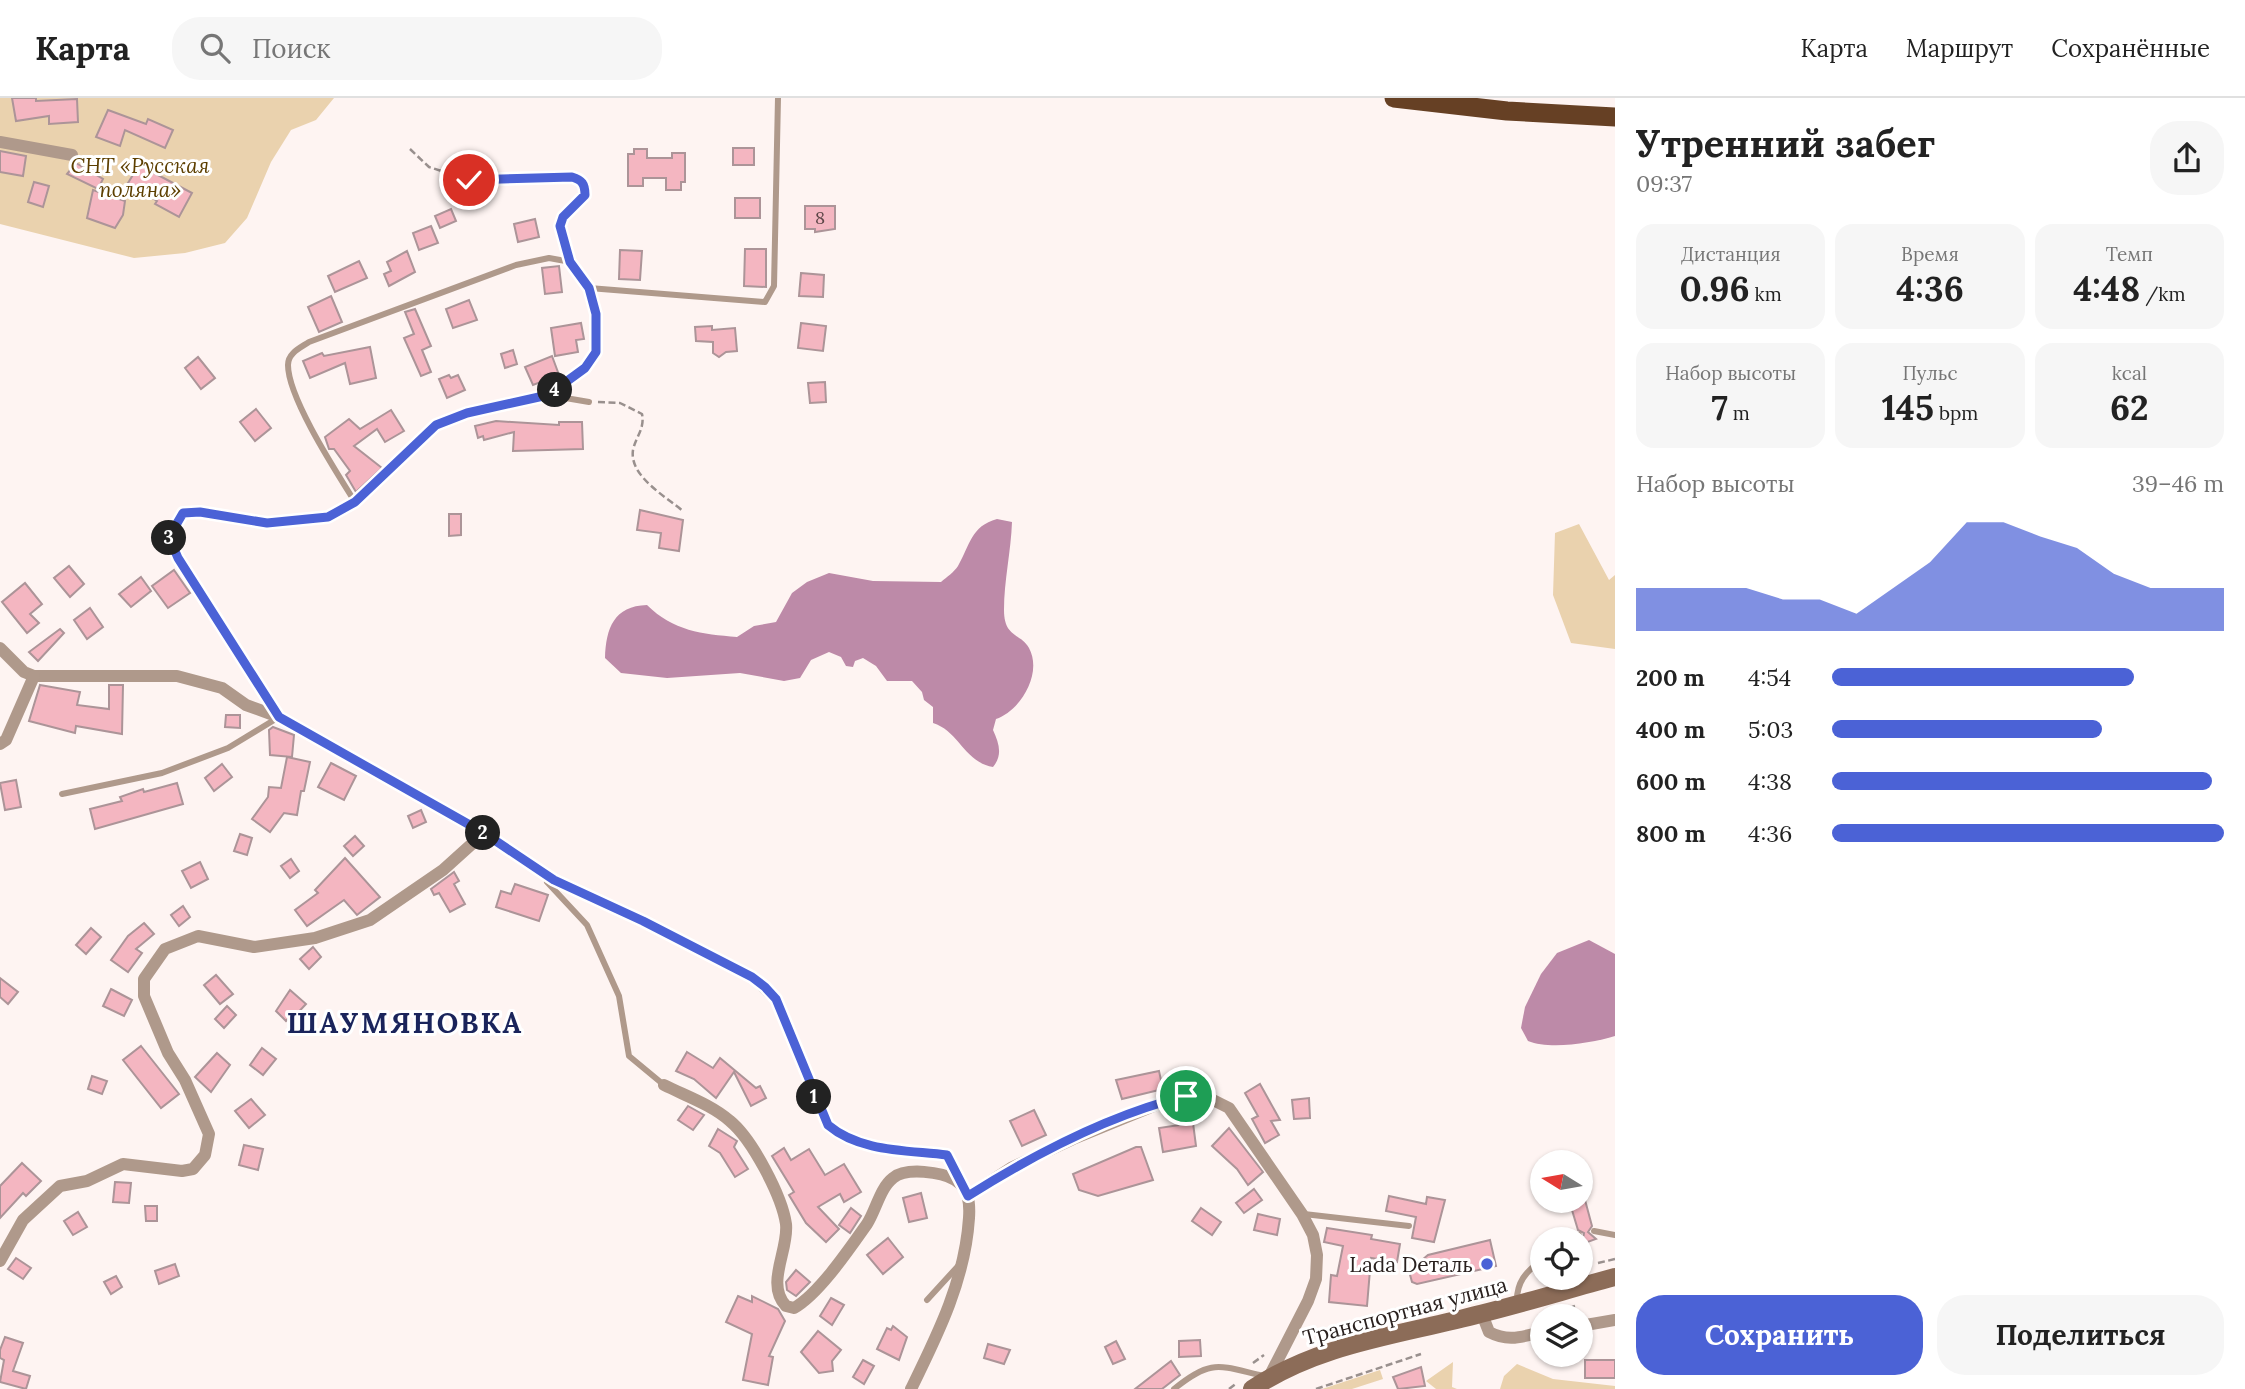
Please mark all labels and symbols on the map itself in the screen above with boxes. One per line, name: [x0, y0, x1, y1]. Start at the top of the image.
pin: [439, 150, 499, 210]
park label: СНТ «Русская поляна»: [71, 152, 210, 203]
house number: 8: [815, 206, 825, 229]
pin: 4: [538, 372, 572, 408]
pin: 3: [152, 520, 186, 556]
pin: 2: [466, 816, 500, 850]
district label: ШАУМЯНОВКА: [287, 1005, 523, 1041]
pin: [1156, 1066, 1216, 1126]
pin: 1: [796, 1080, 832, 1114]
north arrow: [1530, 1150, 1592, 1213]
place label: Lada Dеталь: [1349, 1251, 1473, 1278]
marker: Lada Dеталь: [1479, 1256, 1495, 1272]
street label: Транспортная улица: [1300, 1271, 1510, 1351]

